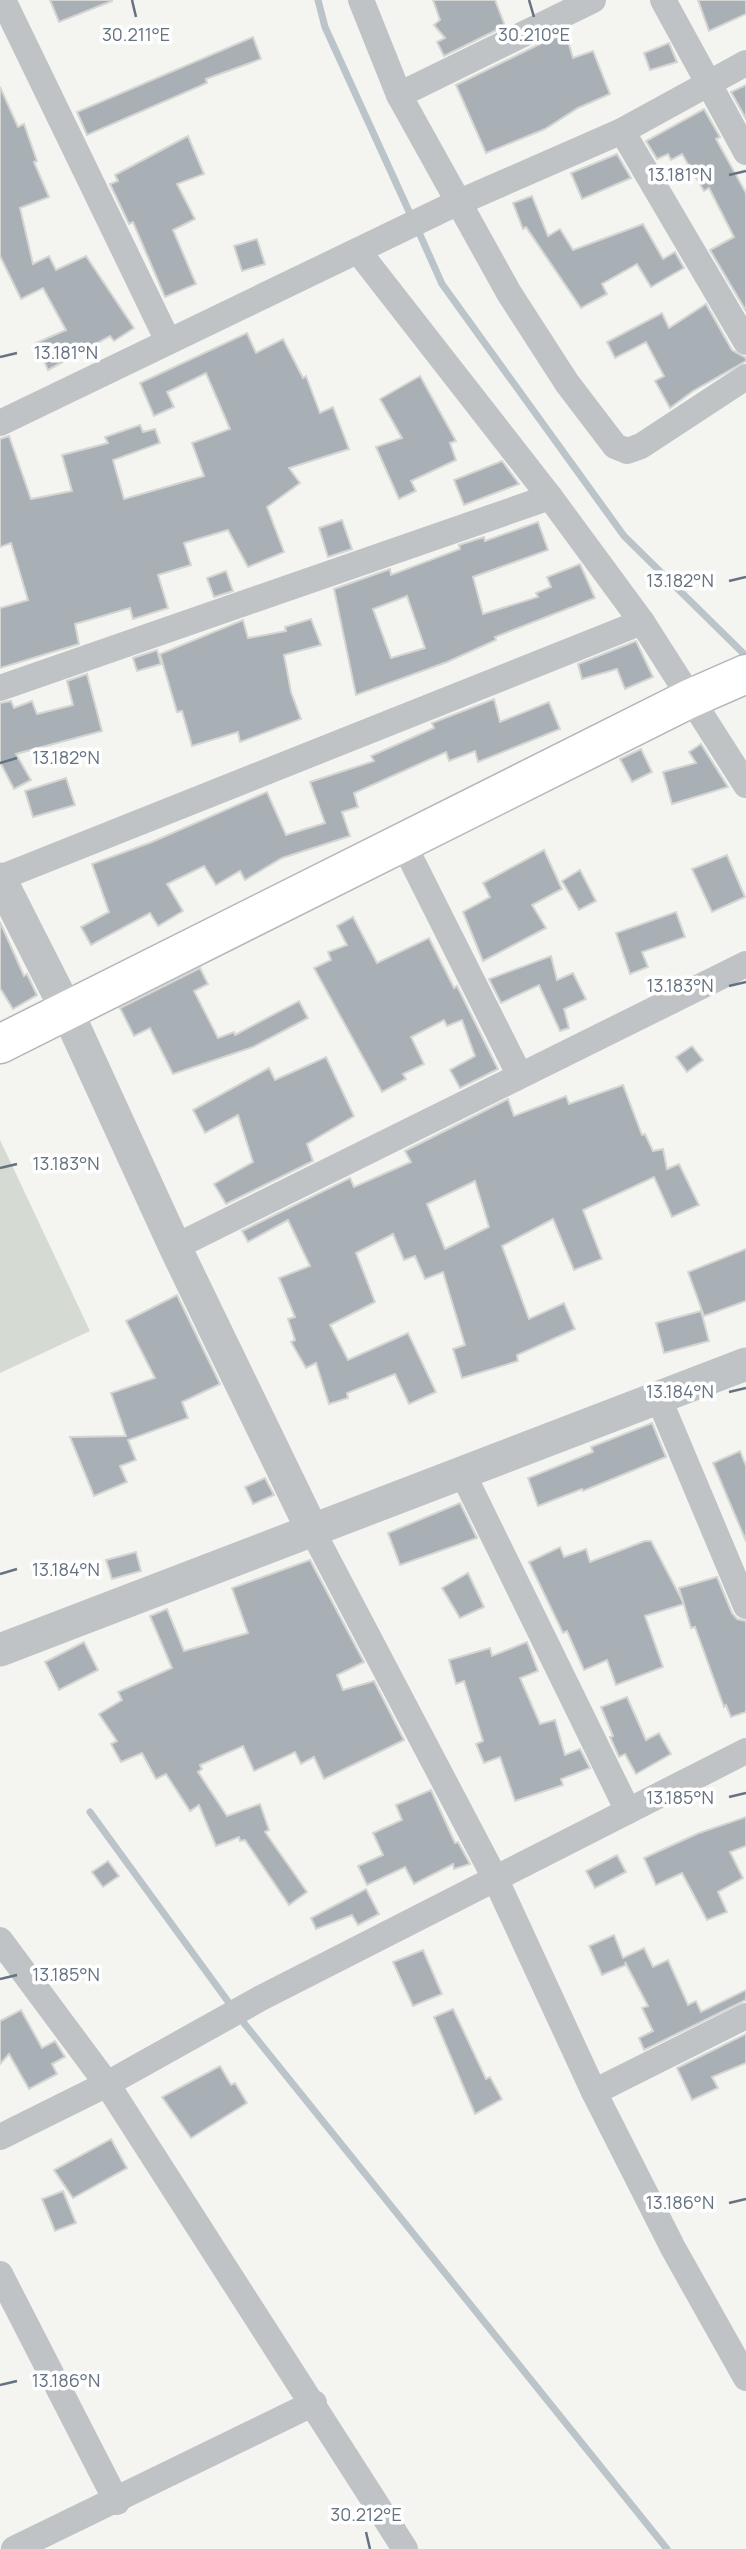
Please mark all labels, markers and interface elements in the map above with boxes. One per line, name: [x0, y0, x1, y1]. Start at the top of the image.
text: 30.211°E: [102, 22, 170, 46]
text: 30.210°E: [498, 22, 570, 46]
text: 13.181°N: [648, 162, 712, 186]
text: 13.181°N: [34, 340, 98, 364]
text: 13.182°N: [646, 568, 714, 592]
text: 13.182°N: [32, 745, 100, 769]
text: 13.183°N: [646, 973, 714, 997]
text: 13.183°N: [32, 1151, 100, 1175]
text: 13.184°N: [646, 1379, 714, 1403]
text: 13.184°N: [32, 1557, 100, 1581]
text: 13.185°N: [646, 1785, 714, 1809]
text: 13.185°N: [32, 1962, 100, 1986]
text: 13.186°N: [646, 2190, 714, 2214]
text: 13.186°N: [32, 2368, 100, 2392]
text: 30.212°E: [330, 2502, 402, 2526]

